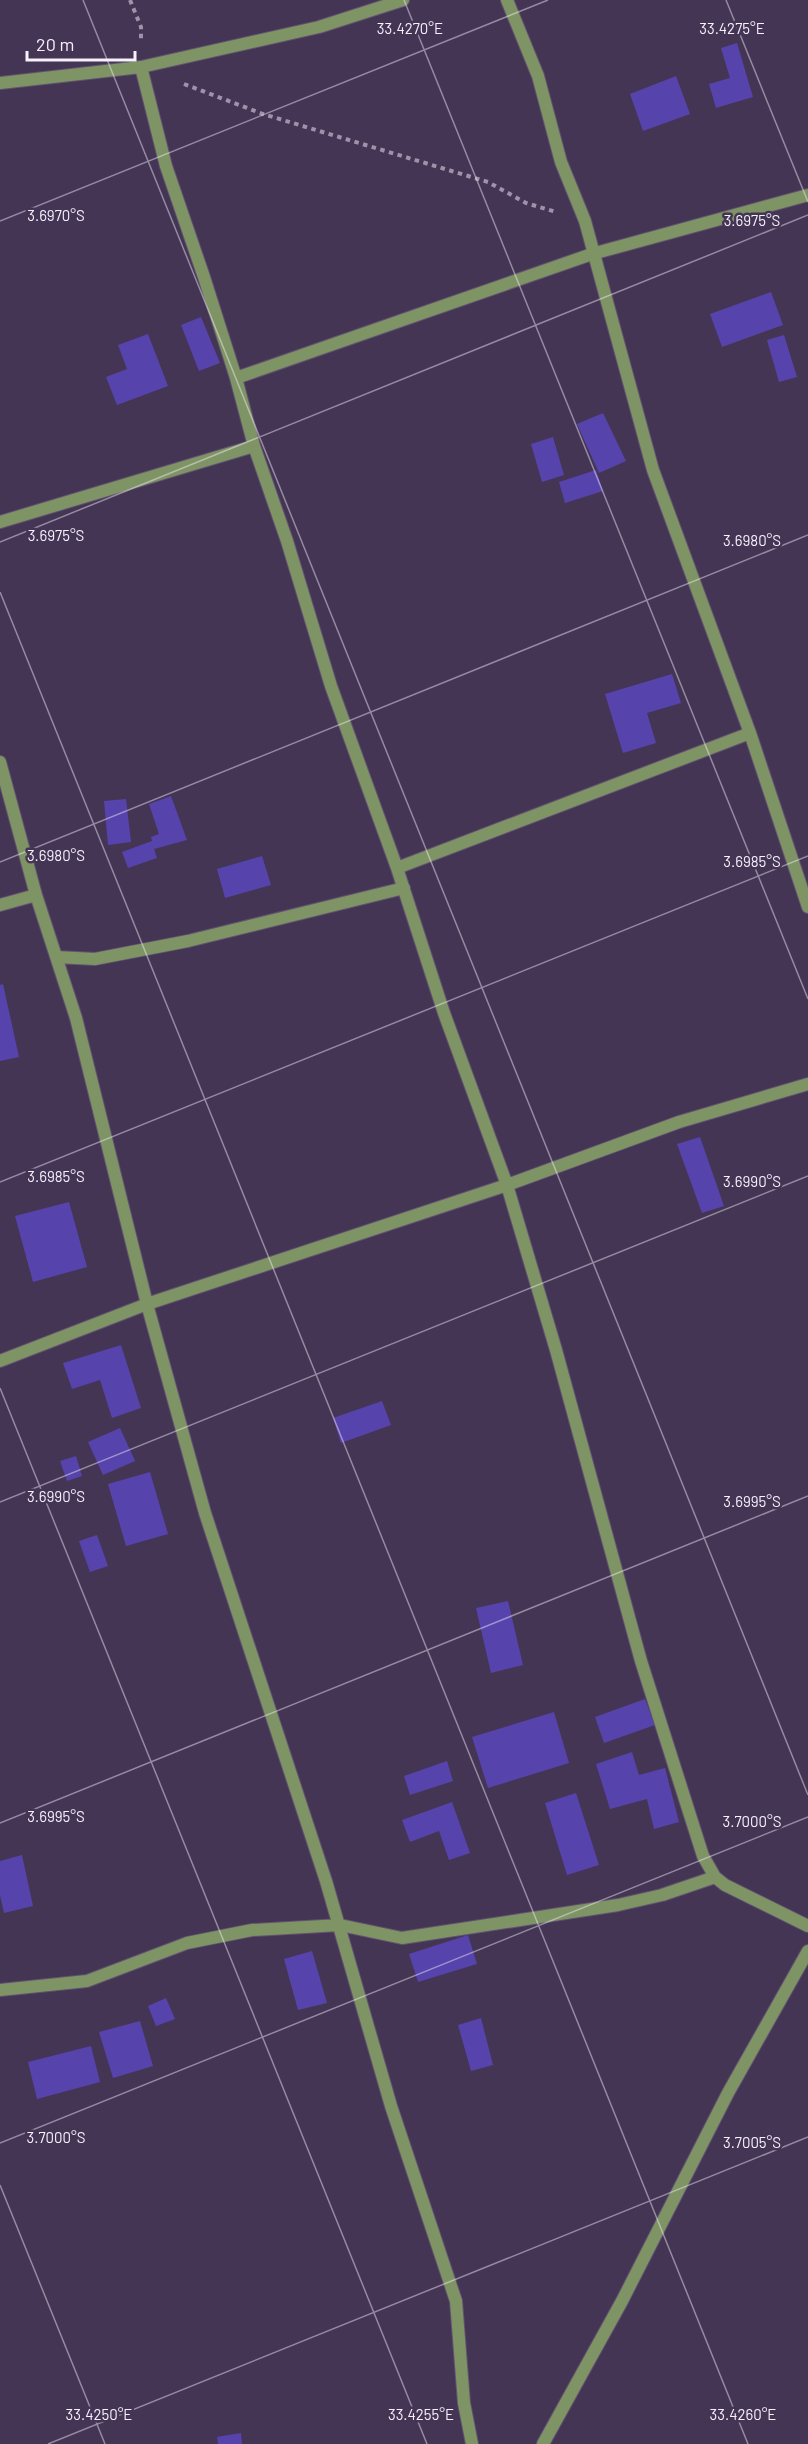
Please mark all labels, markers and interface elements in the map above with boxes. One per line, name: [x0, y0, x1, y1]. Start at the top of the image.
text: 33.4270°E: [377, 19, 443, 37]
text: 33.4275°E: [699, 19, 765, 37]
scale bar: [27, 24, 135, 62]
text: 20 m: [36, 33, 74, 55]
text: 3.6970°S: [27, 206, 85, 224]
text: 3.6975°S: [724, 211, 780, 229]
text: 3.6975°S: [28, 526, 84, 544]
text: 3.6980°S: [723, 531, 781, 549]
text: 3.6980°S: [27, 846, 85, 864]
text: 3.6985°S: [723, 852, 781, 870]
text: 3.6985°S: [27, 1167, 85, 1185]
text: 3.6990°S: [723, 1172, 781, 1190]
text: 3.6990°S: [27, 1487, 85, 1505]
text: 3.6995°S: [723, 1492, 781, 1510]
text: 3.6995°S: [27, 1807, 85, 1825]
text: 3.7000°S: [723, 1812, 781, 1830]
text: 3.7000°S: [27, 2128, 85, 2146]
text: 3.7005°S: [723, 2133, 781, 2151]
text: 33.4250°E: [66, 2405, 132, 2423]
text: 33.4255°E: [388, 2405, 454, 2423]
text: 33.4260°E: [710, 2405, 776, 2423]

